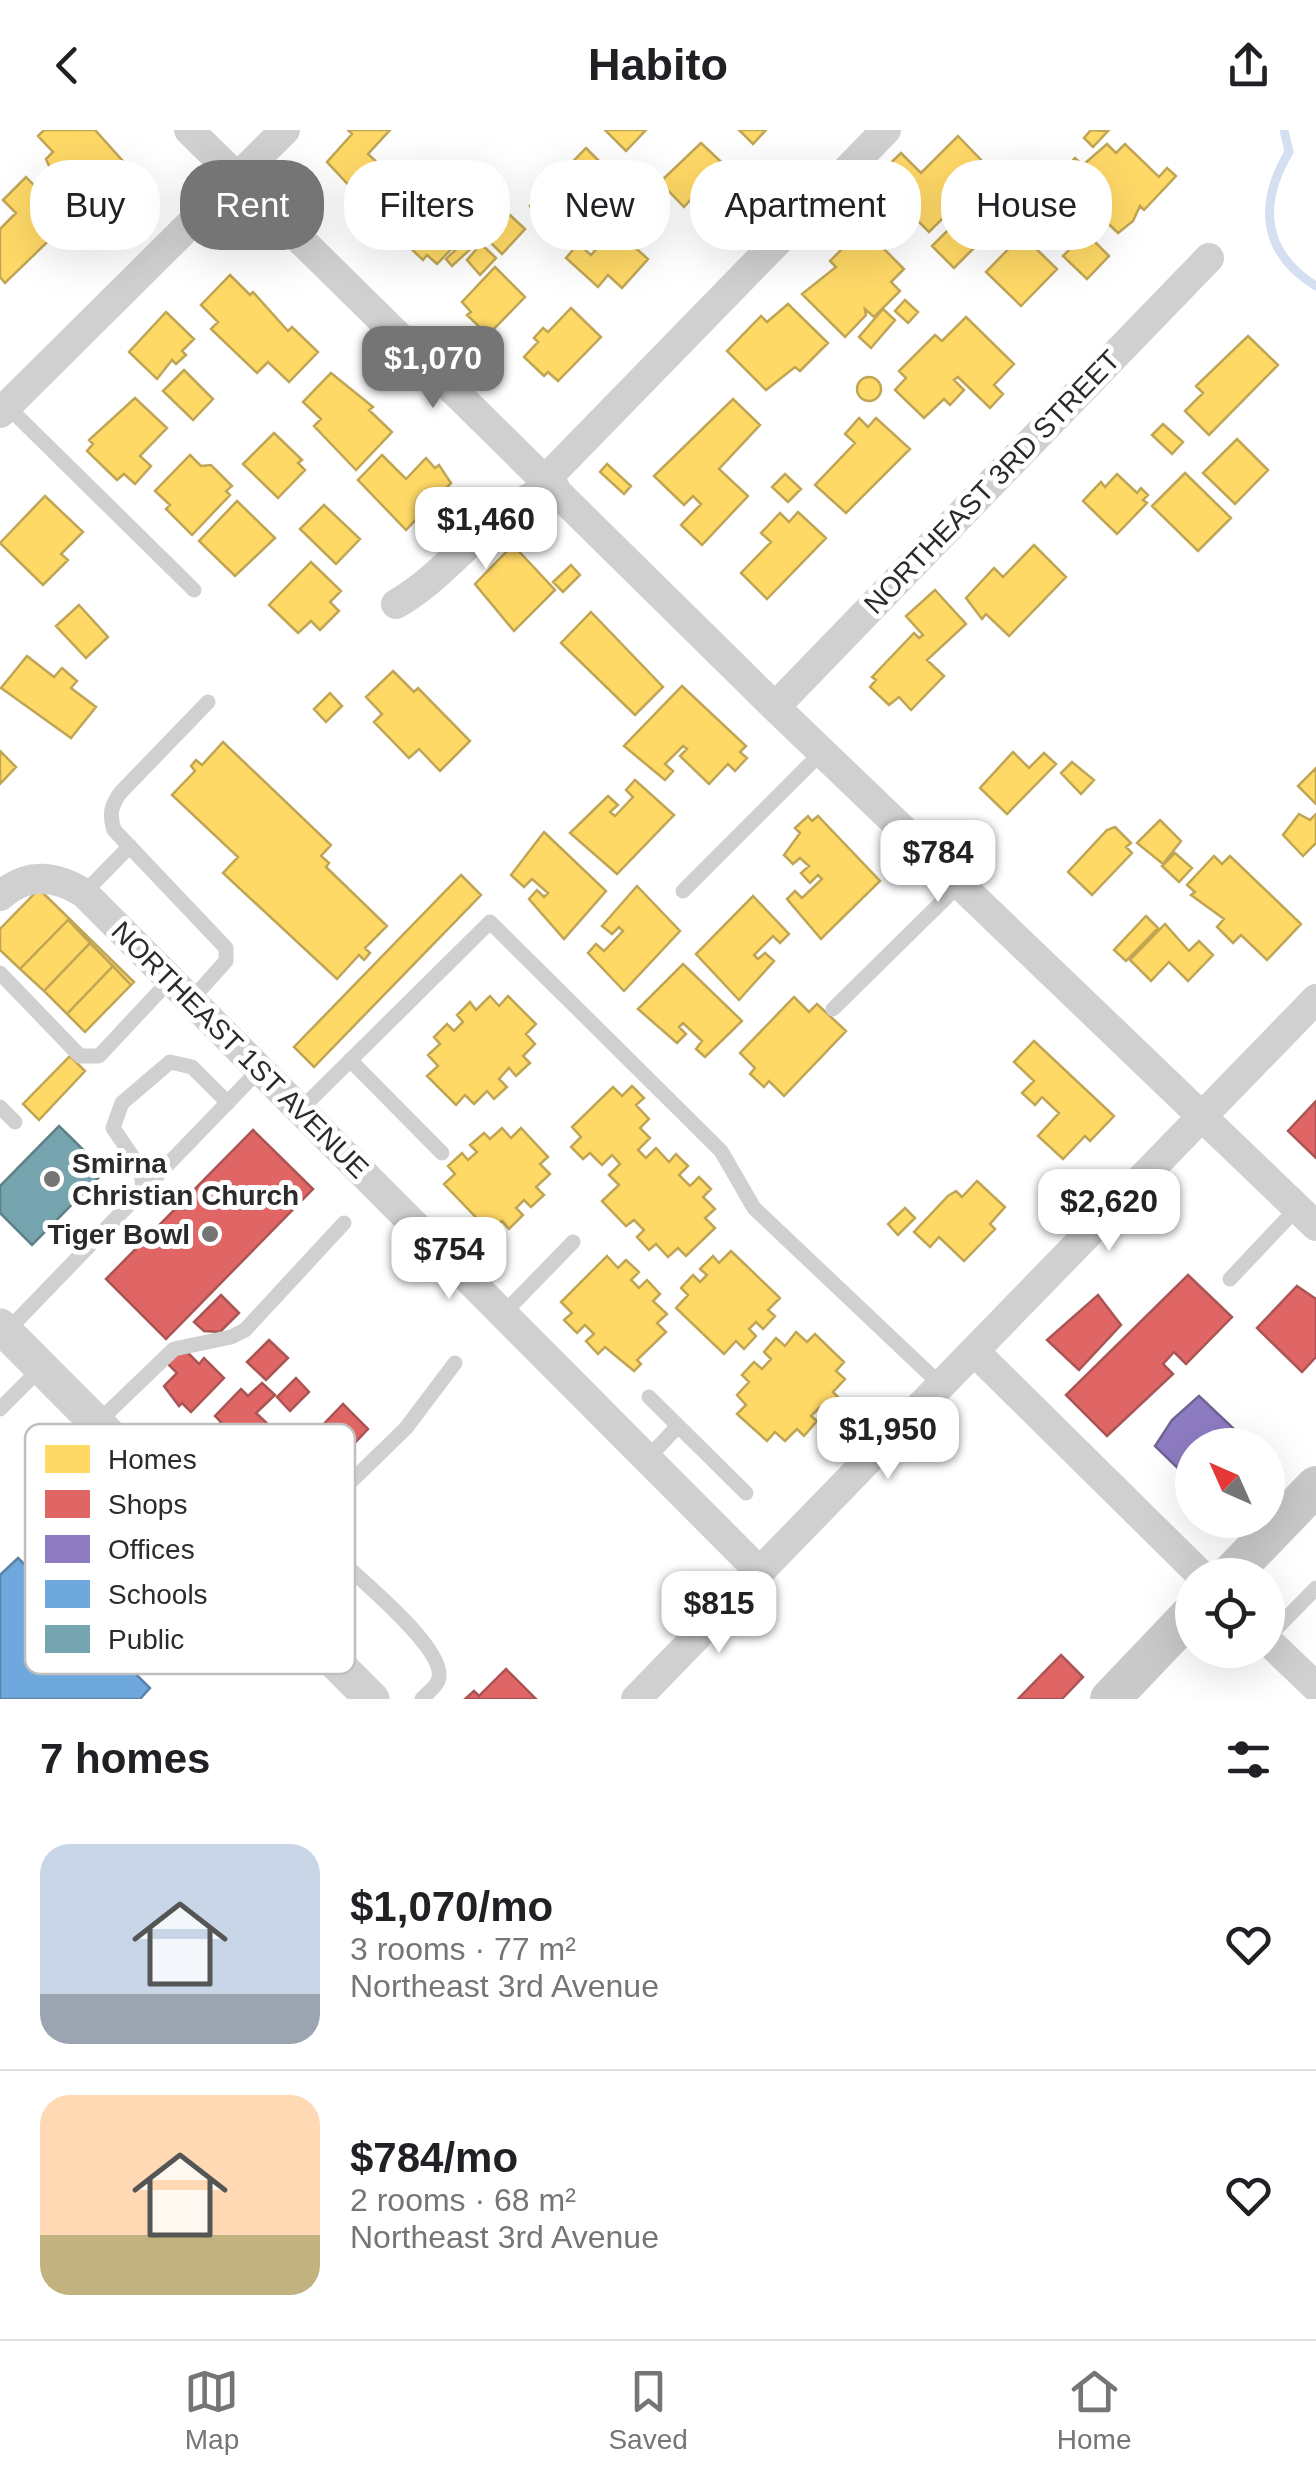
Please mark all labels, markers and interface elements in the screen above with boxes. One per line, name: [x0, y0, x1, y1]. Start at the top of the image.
icon: back: [40, 38, 95, 93]
icon: share: [1221, 38, 1276, 93]
text: Habito: [588, 39, 728, 90]
chip: Buy: [30, 160, 160, 250]
chip: Rent: [180, 160, 324, 250]
chip: Filters: [344, 160, 510, 250]
chip: New: [530, 160, 670, 250]
chip: Apartment: [690, 160, 921, 250]
chip: House: [941, 160, 1112, 250]
pin: $1,070: [352, 326, 514, 411]
text: $1,070: [384, 340, 482, 376]
street label: NORTHEAST 3RD STREET: [858, 344, 1126, 620]
pin: $1,460: [405, 487, 567, 572]
text: $1,460: [437, 501, 535, 537]
pin: $784: [879, 820, 997, 905]
text: $784: [902, 834, 974, 870]
street label: NORTHEAST 1ST AVENUE: [105, 915, 375, 1185]
place label: Smirna Christian Church: [72, 1148, 299, 1211]
marker: Smirna Christian Church: [41, 1168, 63, 1190]
pin: $2,620: [1028, 1169, 1190, 1254]
text: $2,620: [1060, 1183, 1158, 1219]
pin: $754: [390, 1217, 508, 1302]
place label: Tiger Bowl: [47, 1219, 190, 1250]
marker: Tiger Bowl: [199, 1223, 221, 1245]
text: $754: [413, 1231, 485, 1267]
pin: $1,950: [807, 1397, 969, 1482]
text: $1,950: [839, 1411, 937, 1447]
legend: [25, 1424, 355, 1674]
north arrow: [1175, 1428, 1285, 1538]
map controls: [1175, 1428, 1285, 1668]
text: Homes: [108, 1444, 197, 1475]
text: Shops: [108, 1489, 187, 1520]
text: Offices: [108, 1534, 195, 1565]
button: locate: [1175, 1558, 1285, 1668]
pin: $815: [660, 1571, 778, 1656]
text: Schools: [108, 1579, 208, 1610]
text: $815: [683, 1585, 755, 1621]
text: Public: [108, 1624, 184, 1655]
icon: filters: [1221, 1732, 1276, 1787]
text: 7 homes: [40, 1735, 210, 1782]
text: $1,070/mo: [350, 1883, 553, 1930]
icon: home: [120, 1884, 240, 2004]
icon: heart: [1221, 1917, 1276, 1972]
text: 3 rooms · 77 m²: [350, 1931, 576, 1967]
text: Northeast 3rd Avenue: [350, 1968, 659, 2004]
text: $784/mo: [350, 2134, 518, 2181]
icon: home: [120, 2135, 240, 2255]
icon: heart: [1221, 2168, 1276, 2223]
text: 2 rooms · 68 m²: [350, 2182, 576, 2218]
text: Northeast 3rd Avenue: [350, 2219, 659, 2255]
tab: Map: [184, 2364, 239, 2456]
tab: Saved: [608, 2364, 688, 2456]
tab: Home: [1057, 2364, 1131, 2456]

